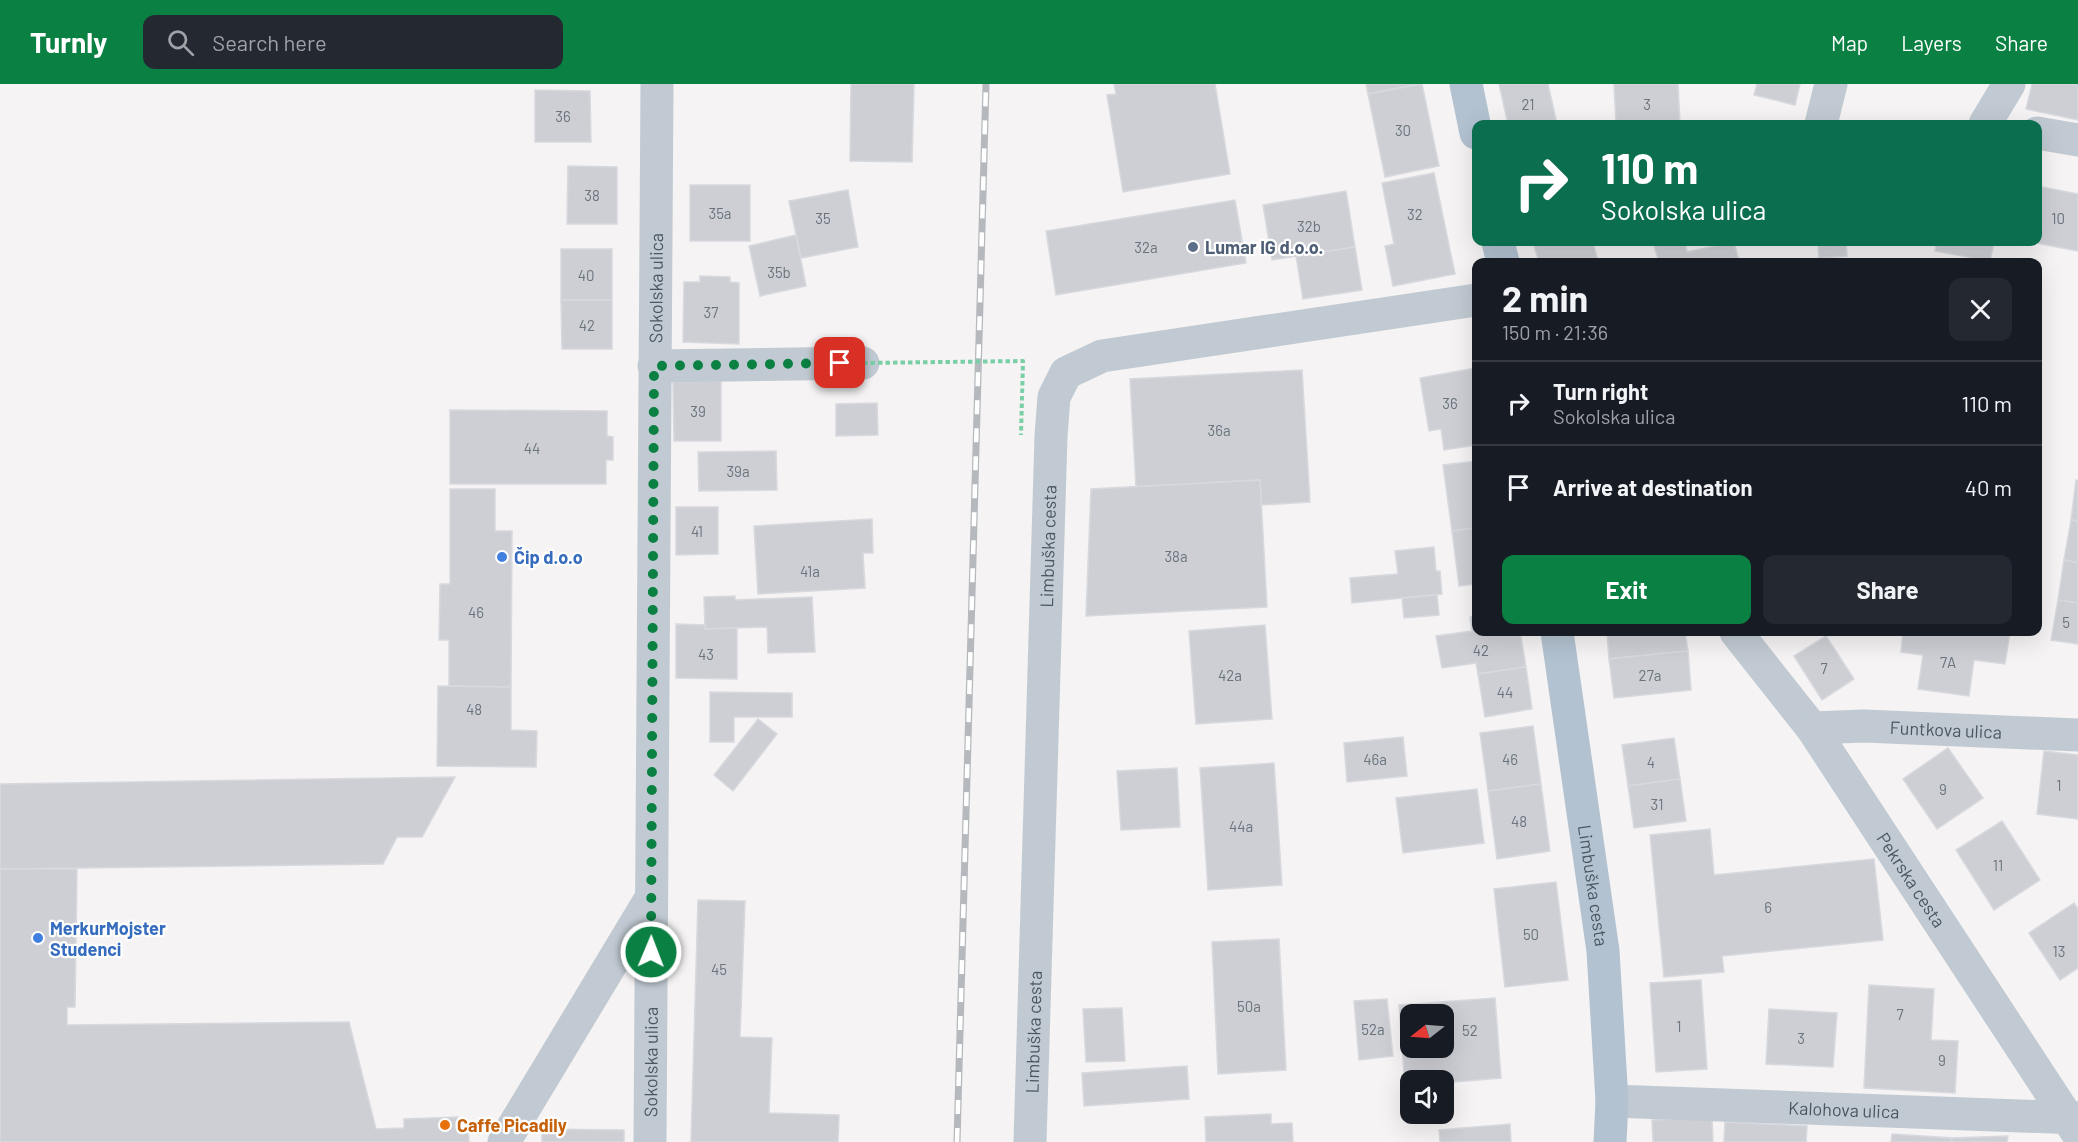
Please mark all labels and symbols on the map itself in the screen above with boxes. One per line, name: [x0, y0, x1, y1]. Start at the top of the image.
house number: 21: [1521, 95, 1535, 113]
house number: 3: [1643, 95, 1651, 113]
house number: 36: [555, 107, 571, 125]
house number: 30: [1395, 121, 1411, 139]
house number: 38: [584, 186, 600, 204]
house number: 35a: [708, 204, 732, 222]
house number: 32: [1407, 205, 1423, 223]
house number: 35: [815, 209, 831, 227]
house number: 10: [2051, 209, 2065, 227]
house number: 32b: [1297, 217, 1321, 235]
street label: Sokolska ulica: [644, 233, 667, 343]
place label: Lumar IG d.o.o.: [1205, 236, 1323, 258]
house number: 32a: [1134, 238, 1158, 256]
marker: Lumar IG d.o.o.: [1186, 240, 1200, 254]
house number: 35b: [767, 263, 791, 281]
house number: 40: [578, 266, 594, 284]
house number: 37: [704, 303, 718, 321]
house number: 42: [579, 316, 595, 334]
pin: [814, 337, 865, 388]
house number: 36: [1442, 394, 1458, 412]
house number: 39: [690, 402, 706, 420]
house number: 36a: [1207, 421, 1231, 439]
house number: 44: [524, 439, 540, 457]
house number: 39a: [726, 462, 750, 480]
street label: Limbuška cesta: [1035, 485, 1061, 608]
house number: 41: [691, 522, 703, 540]
place label: Čip d.o.o: [514, 546, 583, 568]
house number: 38a: [1164, 547, 1188, 565]
marker: Čip d.o.o: [495, 550, 509, 564]
house number: 41a: [800, 562, 820, 580]
house number: 46: [468, 603, 484, 621]
house number: 5: [2062, 613, 2070, 631]
house number: 42: [1473, 641, 1489, 659]
house number: 43: [698, 645, 714, 663]
house number: 7A: [1940, 653, 1956, 671]
house number: 7: [1820, 659, 1828, 677]
house number: 42a: [1218, 666, 1242, 684]
house number: 27a: [1639, 666, 1661, 684]
house number: 44: [1497, 683, 1513, 701]
house number: 48: [466, 700, 482, 718]
street label: Funtkova ulica: [1889, 716, 2002, 743]
house number: 46a: [1363, 750, 1387, 768]
house number: 46: [1502, 750, 1518, 768]
house number: 4: [1647, 753, 1655, 771]
house number: 1: [2056, 776, 2062, 794]
house number: 9: [1939, 780, 1947, 798]
house number: 31: [1651, 795, 1663, 813]
house number: 48: [1511, 812, 1527, 830]
house number: 44a: [1229, 817, 1253, 835]
street label: Limbuška cesta: [1574, 823, 1613, 948]
street label: Pekrska cesta: [1872, 828, 1951, 931]
house number: 11: [1993, 856, 2003, 874]
house number: 6: [1764, 898, 1772, 916]
place label: MerkurMojster Studenci: [50, 917, 166, 960]
position arrow: [619, 920, 683, 984]
house number: 50: [1523, 925, 1539, 943]
marker: MerkurMojster Studenci: [31, 931, 45, 945]
house number: 13: [2053, 942, 2065, 960]
house number: 45: [711, 960, 727, 978]
street label: Limbuška cesta: [1020, 970, 1046, 1094]
house number: 50a: [1237, 997, 1261, 1015]
north arrow: [1400, 1004, 1454, 1058]
house number: 7: [1896, 1005, 1904, 1023]
street label: Sokolska ulica: [639, 1007, 662, 1117]
house number: 1: [1676, 1017, 1682, 1035]
house number: 52a: [1361, 1020, 1385, 1038]
house number: 52: [1462, 1021, 1478, 1039]
house number: 3: [1797, 1029, 1805, 1047]
house number: 9: [1938, 1051, 1946, 1069]
street label: Kalohova ulica: [1788, 1096, 1900, 1122]
place label: Caffe Picadily: [457, 1114, 567, 1136]
marker: Caffe Picadily: [438, 1118, 452, 1132]

